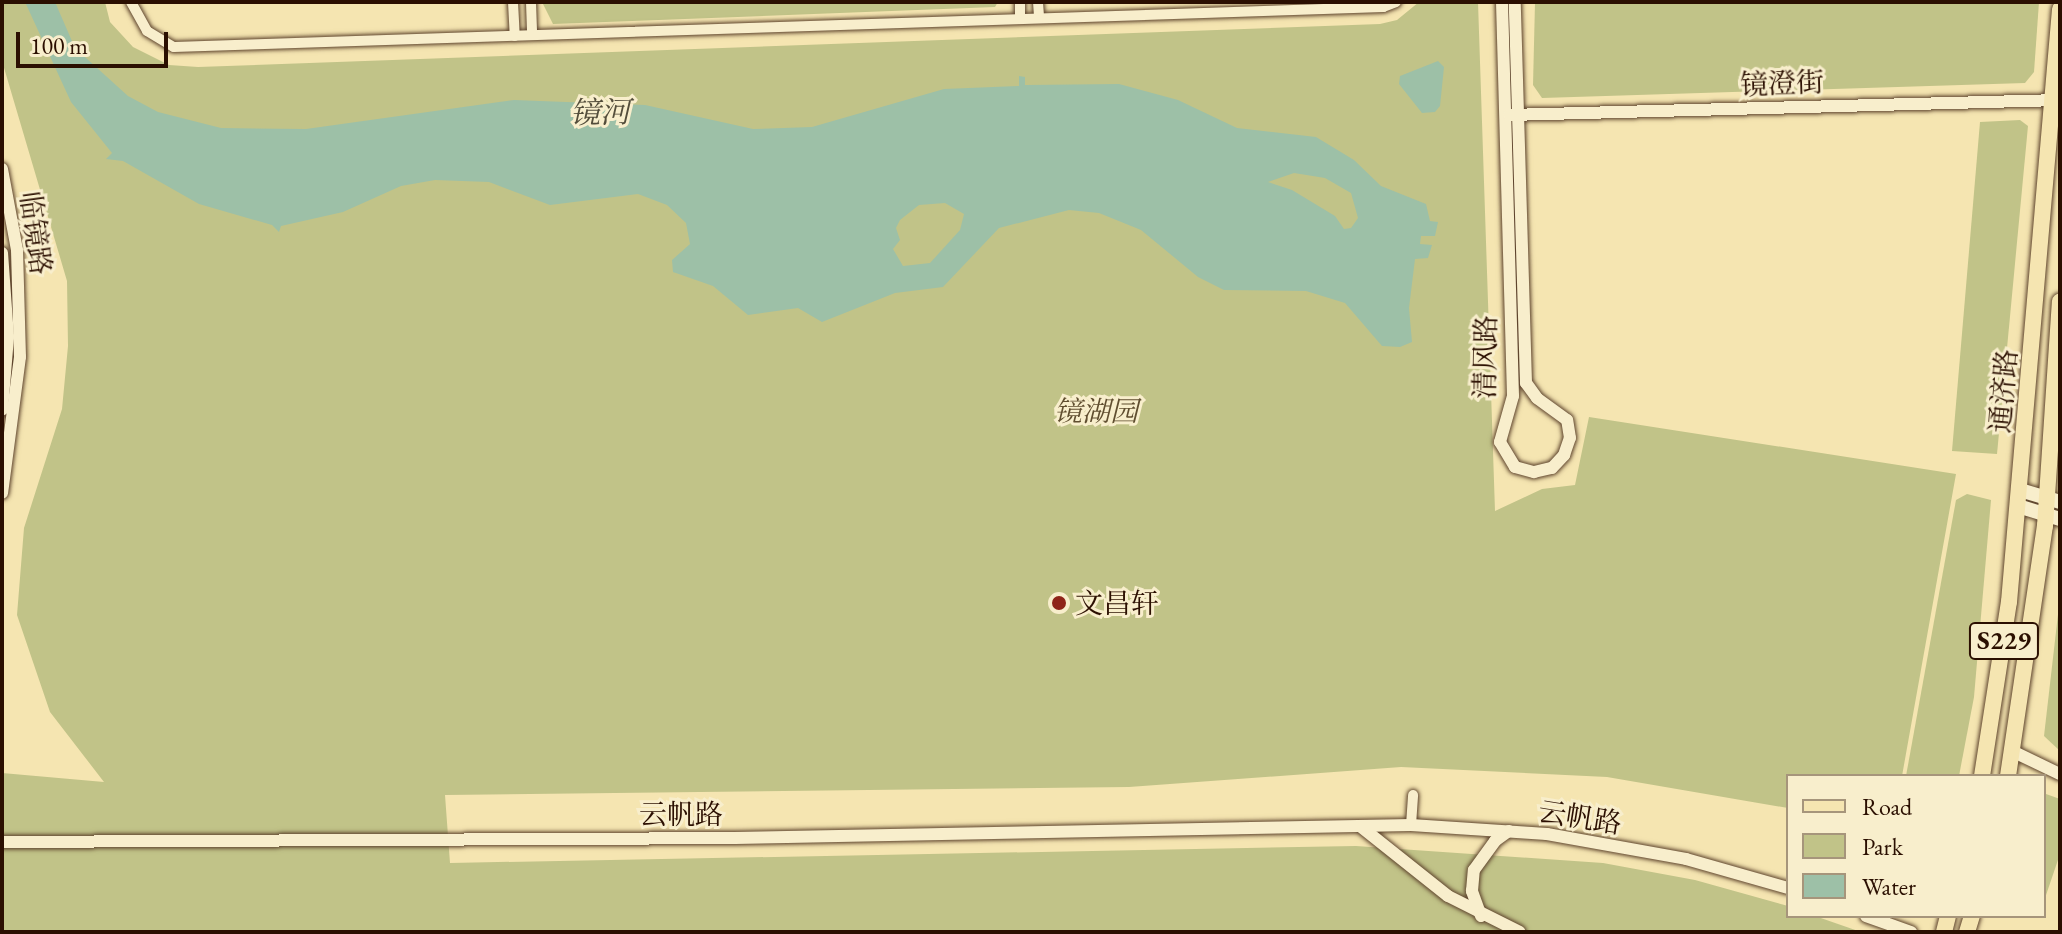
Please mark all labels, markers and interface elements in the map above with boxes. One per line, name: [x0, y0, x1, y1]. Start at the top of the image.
scale bar: [20, 16, 172, 66]
text: 100 m: [30, 30, 88, 61]
street label: 镜澄街: [1739, 65, 1825, 101]
water label: 镜河: [570, 94, 630, 132]
street label: 临镜路: [14, 189, 58, 277]
street label: 清风路: [1467, 315, 1503, 399]
street label: 通济路: [1983, 348, 2023, 434]
park label: 镜湖园: [1054, 394, 1138, 428]
place label: 文昌轩: [1075, 586, 1159, 620]
marker: 文昌轩: [1050, 594, 1068, 612]
road number: S229: [1968, 619, 2040, 663]
legend: [1786, 774, 2046, 918]
text: Road: [1862, 791, 1912, 822]
street label: 云帆路: [1536, 794, 1624, 840]
street label: 云帆路: [639, 797, 723, 831]
text: Park: [1862, 831, 1903, 862]
text: Water: [1862, 871, 1916, 902]

